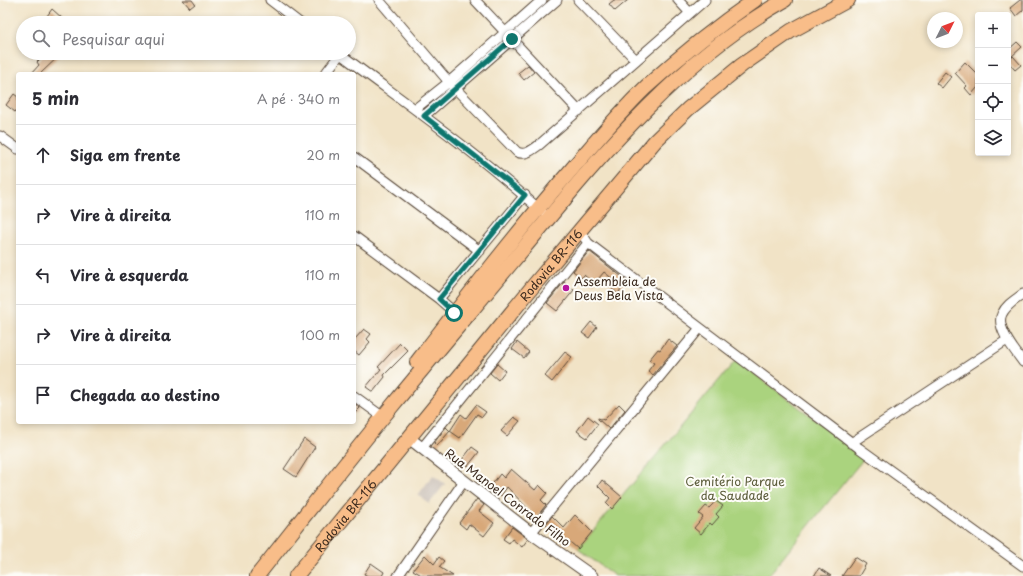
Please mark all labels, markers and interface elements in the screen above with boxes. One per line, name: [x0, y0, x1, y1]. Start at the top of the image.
north arrow: [927, 12, 963, 48]
map controls: [975, 12, 1011, 156]
button: +: [975, 12, 1011, 48]
search box: [16, 16, 356, 60]
icon: search: [30, 27, 52, 49]
text: Pesquisar aqui: [62, 27, 165, 50]
route end: [503, 30, 521, 48]
button: −: [975, 48, 1011, 84]
button: locate: [975, 84, 1011, 120]
text: 5 min: [32, 85, 79, 111]
text: A pé · 340 m: [257, 89, 340, 108]
button: layers: [975, 120, 1011, 156]
text: Siga em frente: [70, 143, 180, 166]
icon: ahead: [32, 144, 54, 166]
text: 20 m: [306, 145, 340, 164]
text: Vire à direita: [70, 203, 171, 226]
icon: right: [32, 204, 54, 226]
text: 110 m: [305, 205, 340, 224]
street label: Rodovia BR-116: [515, 225, 586, 305]
text: Vire à esquerda: [70, 263, 189, 286]
icon: left: [32, 264, 54, 286]
text: 110 m: [305, 265, 340, 284]
place label: Assembleia de Deus Bela Vista: [574, 272, 664, 304]
marker: Assembleia de Deus Bela Vista: [561, 283, 571, 293]
route start: [445, 304, 463, 322]
text: Vire à direita: [70, 323, 171, 346]
icon: right: [32, 324, 54, 346]
text: 100 m: [300, 325, 340, 344]
text: Chegada ao destino: [70, 383, 220, 406]
icon: arrive: [32, 384, 54, 406]
street label: Rua Manoel Conrado Filho: [442, 444, 575, 550]
park label: Cemitério Parque da Saudade: [685, 472, 785, 504]
street label: Rodovia BR-116: [310, 475, 381, 556]

